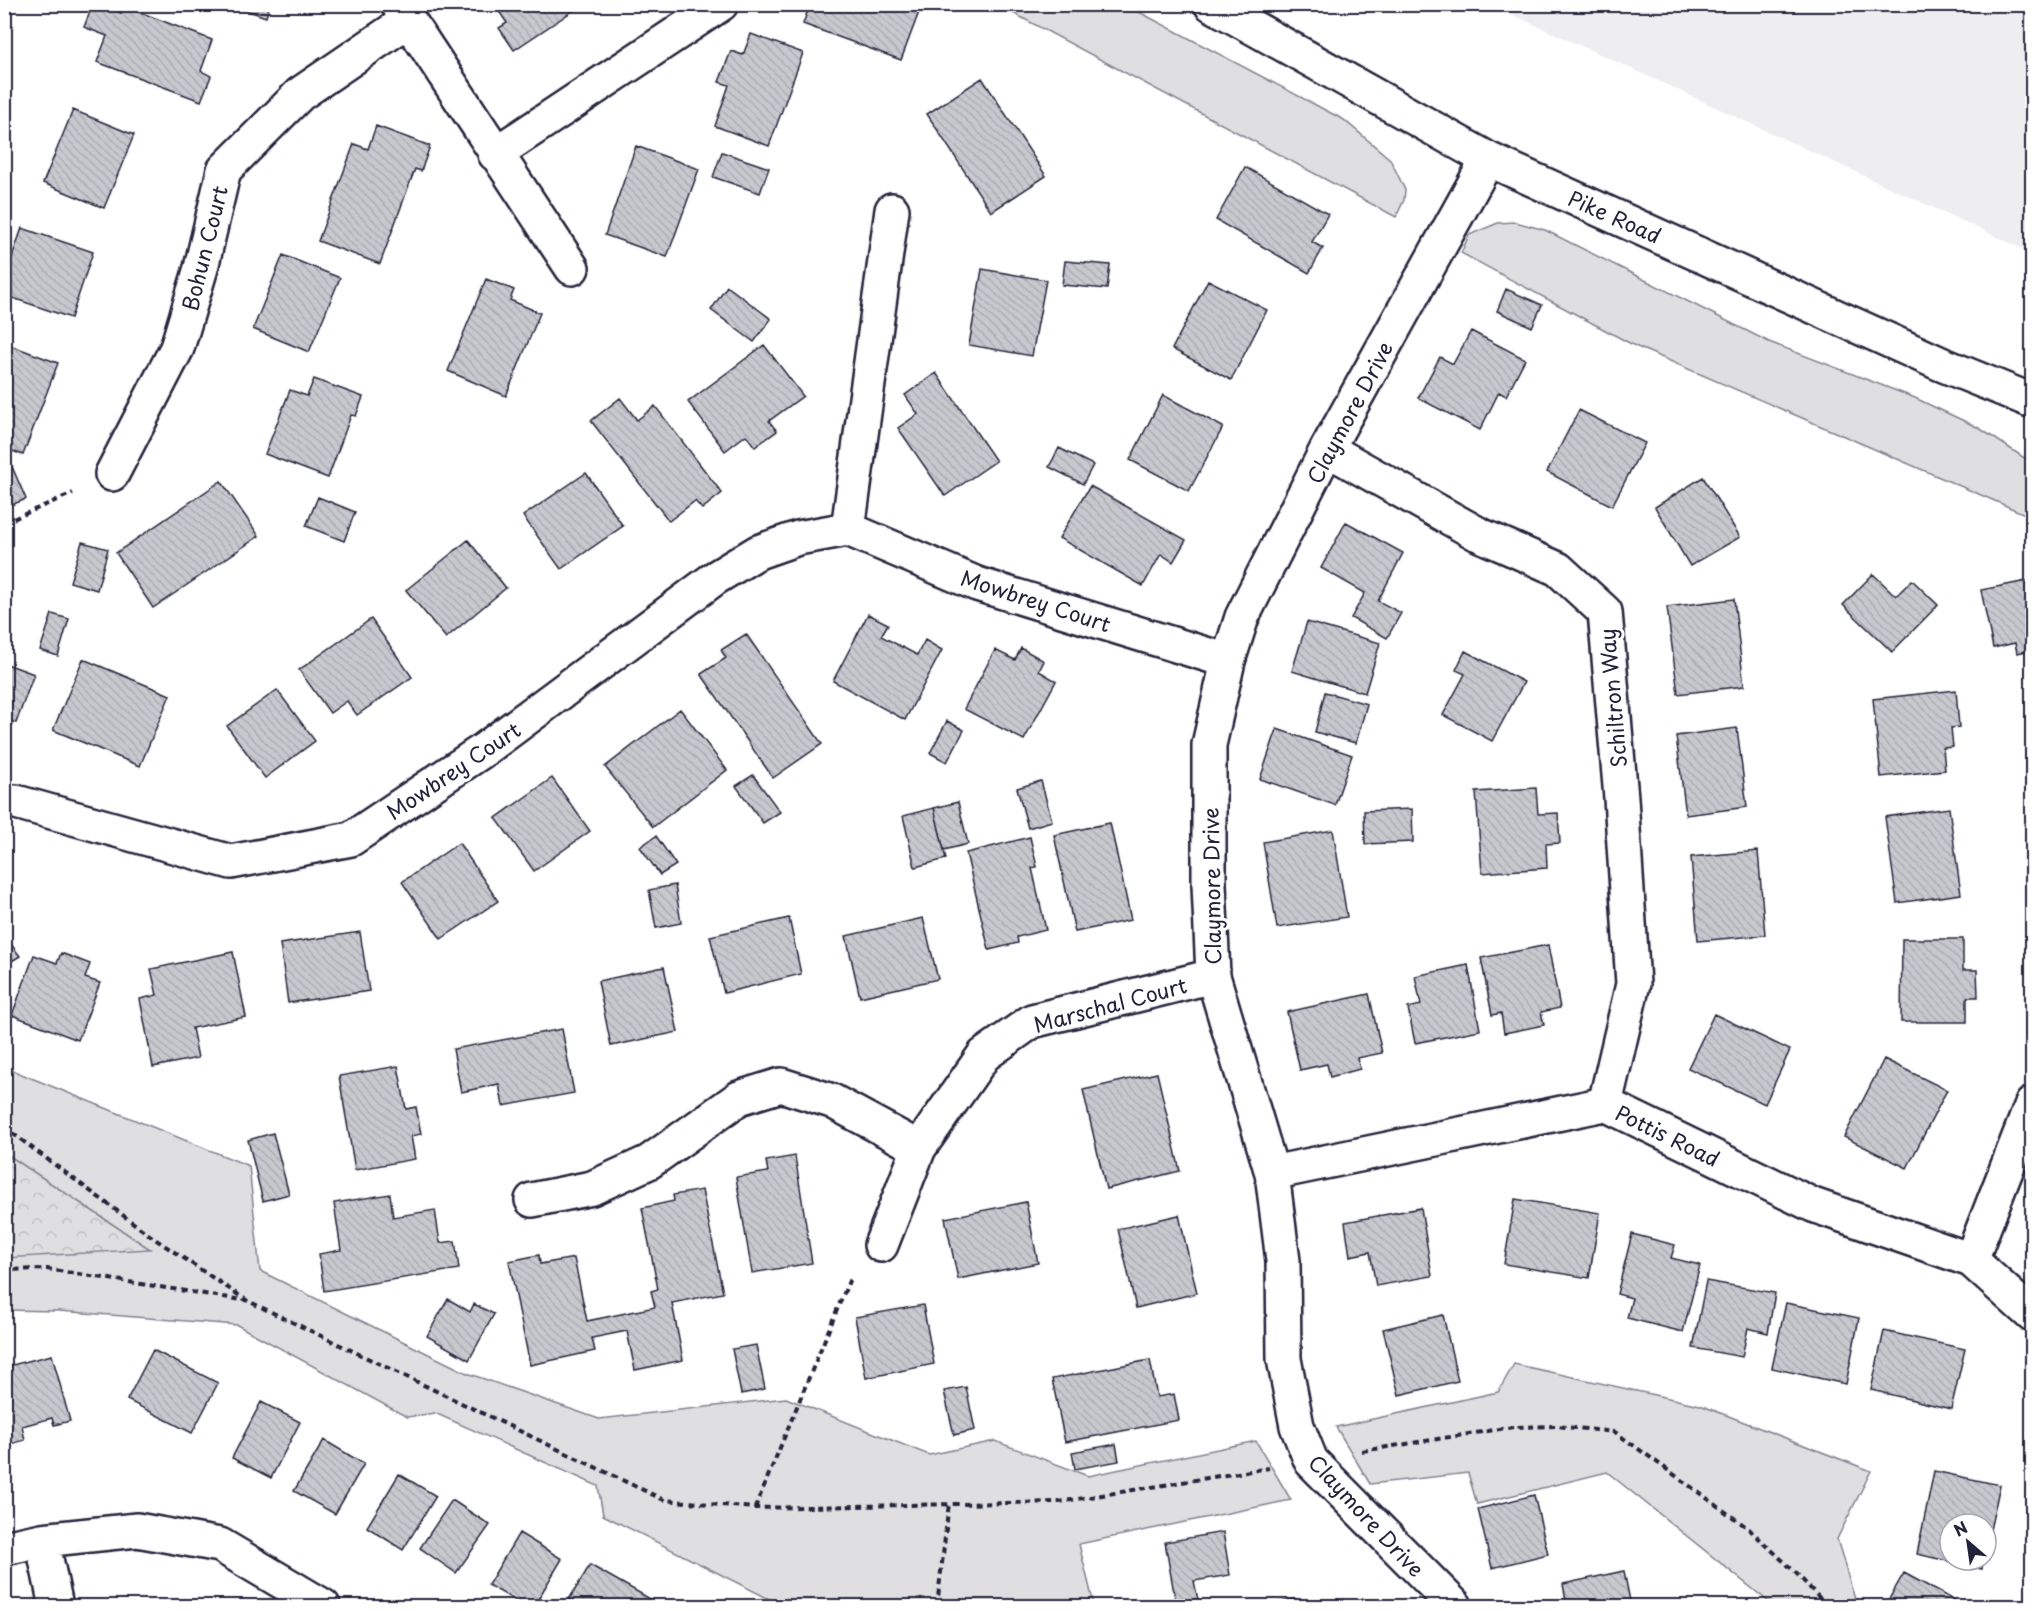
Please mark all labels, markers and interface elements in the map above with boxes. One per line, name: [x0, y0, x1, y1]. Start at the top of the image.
street label: Pike Road: [1563, 181, 1667, 251]
street label: Bohun Court: [173, 182, 235, 314]
street label: Claymore Drive: [1298, 335, 1400, 489]
street label: Mowbrey Court: [957, 561, 1115, 639]
street label: Schiltron Way: [1590, 627, 1634, 769]
street label: Mowbrey Court: [379, 713, 527, 827]
street label: Claymore Drive: [1194, 807, 1228, 965]
street label: Marschal Court: [1030, 968, 1190, 1040]
street label: Pottis Road: [1610, 1096, 1726, 1174]
street label: Claymore Drive: [1302, 1447, 1432, 1583]
north arrow: [1938, 1512, 1998, 1572]
text: N: [1949, 1514, 1972, 1542]

